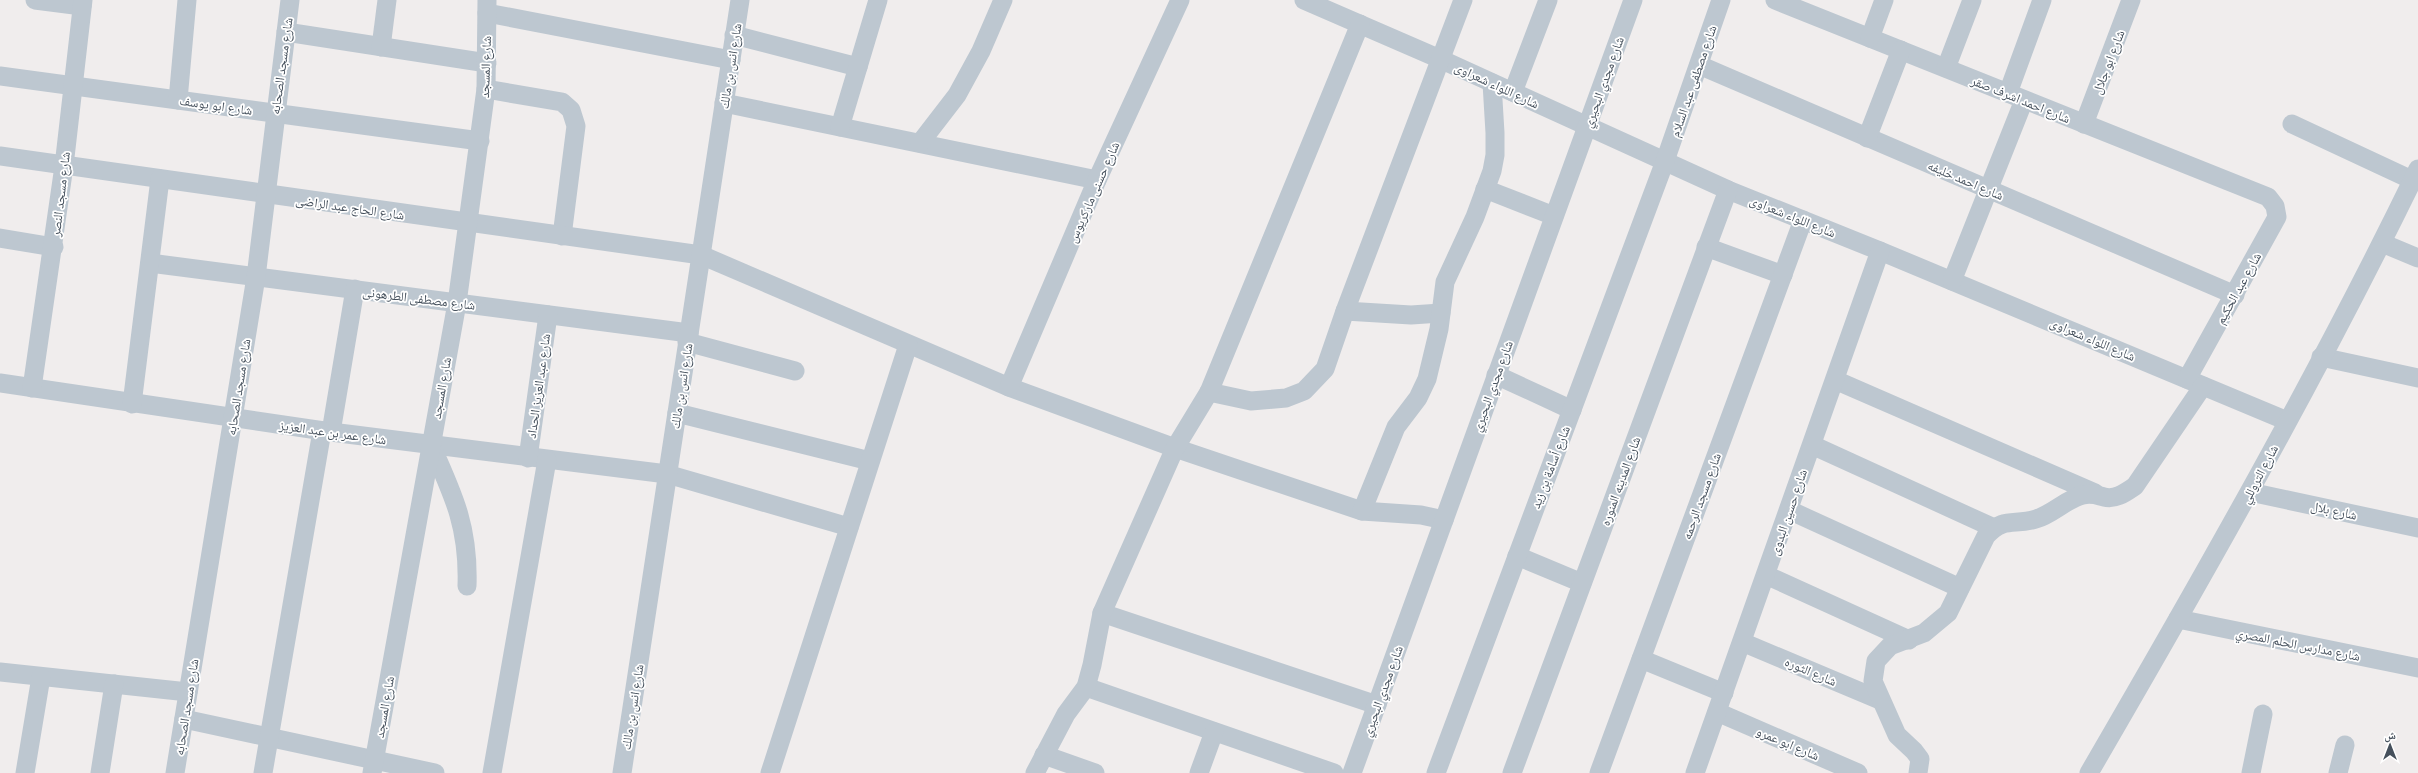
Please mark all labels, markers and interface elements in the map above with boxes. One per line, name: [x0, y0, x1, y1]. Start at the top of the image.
street label: شارع مسجد الصحابه: [266, 17, 298, 116]
street label: شارع انس بن مالك: [715, 22, 747, 110]
street label: شارع مصطفى عبد السلام: [1666, 23, 1722, 140]
street label: شارع ابو جلال: [2088, 28, 2129, 97]
street label: شارع مجدي البحيري: [1579, 34, 1630, 131]
street label: شارع المسجد: [476, 36, 496, 99]
street label: شارع اللواء شعراوى: [1451, 58, 1542, 113]
street label: شارع احمد اشرف صقر: [1968, 71, 2073, 128]
street label: شارع ابو يوسف: [178, 92, 253, 120]
street label: شارع حسنى ماركريوس: [1064, 139, 1124, 246]
street label: شارع مسجد النصر: [47, 151, 75, 239]
street label: شارع احمد خليفه: [1925, 157, 2006, 205]
street label: شارع الحاج عبد الراضى: [294, 191, 406, 225]
street label: شارع اللواء شعراوى: [1747, 192, 1838, 242]
street label: شارع عبد الحكيم: [2212, 249, 2266, 328]
street label: شارع مصطفى الطرهونى: [361, 283, 476, 315]
street label: شارع اللواء شعراوى: [2047, 314, 2138, 366]
street label: شارع عبد العزيز الحداد: [523, 333, 555, 440]
street label: شارع مسجد الصحابه: [222, 338, 256, 437]
street label: شارع مجدي البحيري: [1468, 338, 1519, 435]
street label: شارع انس بن مالك: [666, 342, 698, 430]
street label: شارع المسجد: [428, 356, 456, 420]
street label: شارع عمر بن عبد العزيز: [277, 416, 388, 449]
street label: شارع أسامة بن زيد: [1527, 423, 1575, 511]
street label: شارع المدينه المنوره: [1596, 434, 1645, 528]
street label: شارع التروللي: [2237, 442, 2284, 508]
street label: شارع مسجد الرحمه: [1678, 451, 1726, 542]
street label: شارع حسين البدوى: [1766, 467, 1812, 558]
street label: شارع بلال: [2309, 497, 2359, 525]
street label: شارع مدارس الحلم المصري: [2234, 624, 2362, 667]
street label: شارع مجدي البحيري: [1358, 643, 1409, 740]
street label: شارع الثوره: [1782, 653, 1839, 691]
street label: شارع مسجد الصحابه: [170, 658, 204, 757]
street label: شارع انس بن مالك: [617, 663, 649, 751]
street label: شارع المسجد: [371, 675, 399, 739]
street label: شارع ابو عمرو: [1753, 723, 1822, 765]
north arrow: [2370, 725, 2410, 765]
text: ش: [2384, 728, 2396, 743]

